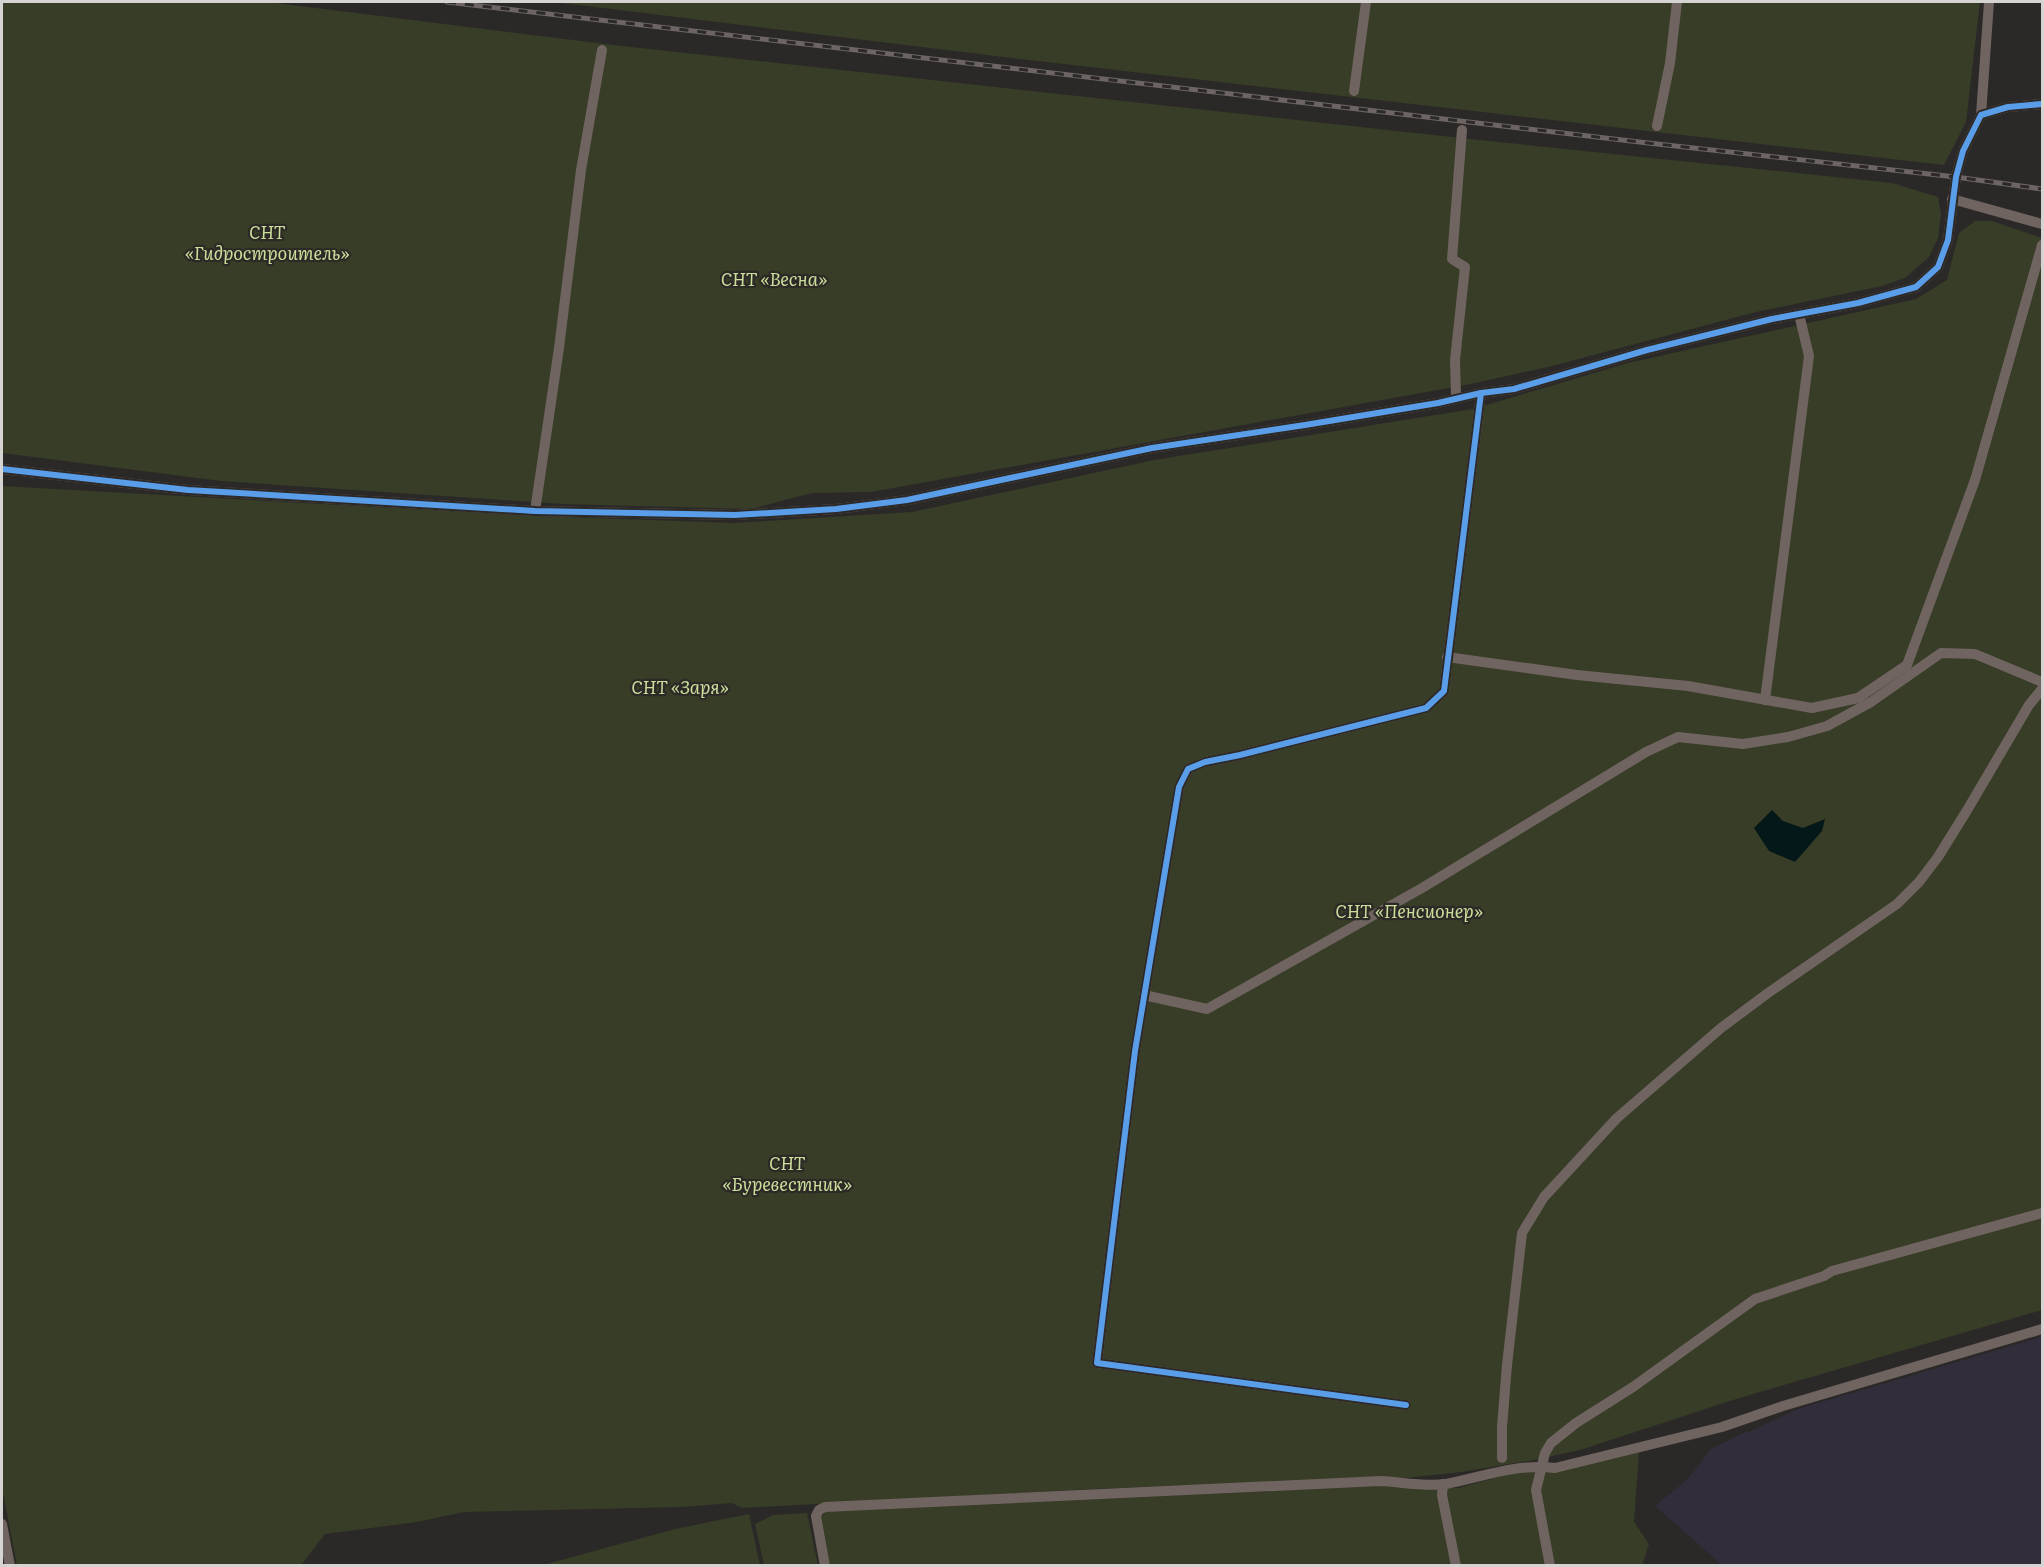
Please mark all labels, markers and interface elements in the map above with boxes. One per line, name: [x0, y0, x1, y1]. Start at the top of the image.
park label: СНТ «Гидростроитель»: [185, 218, 349, 266]
park label: СНТ «Весна»: [721, 265, 827, 292]
park label: СНТ «Заря»: [631, 673, 729, 700]
park label: СНТ «Пенсионер»: [1335, 897, 1483, 924]
park label: СНТ «Буревестник»: [722, 1149, 852, 1197]

